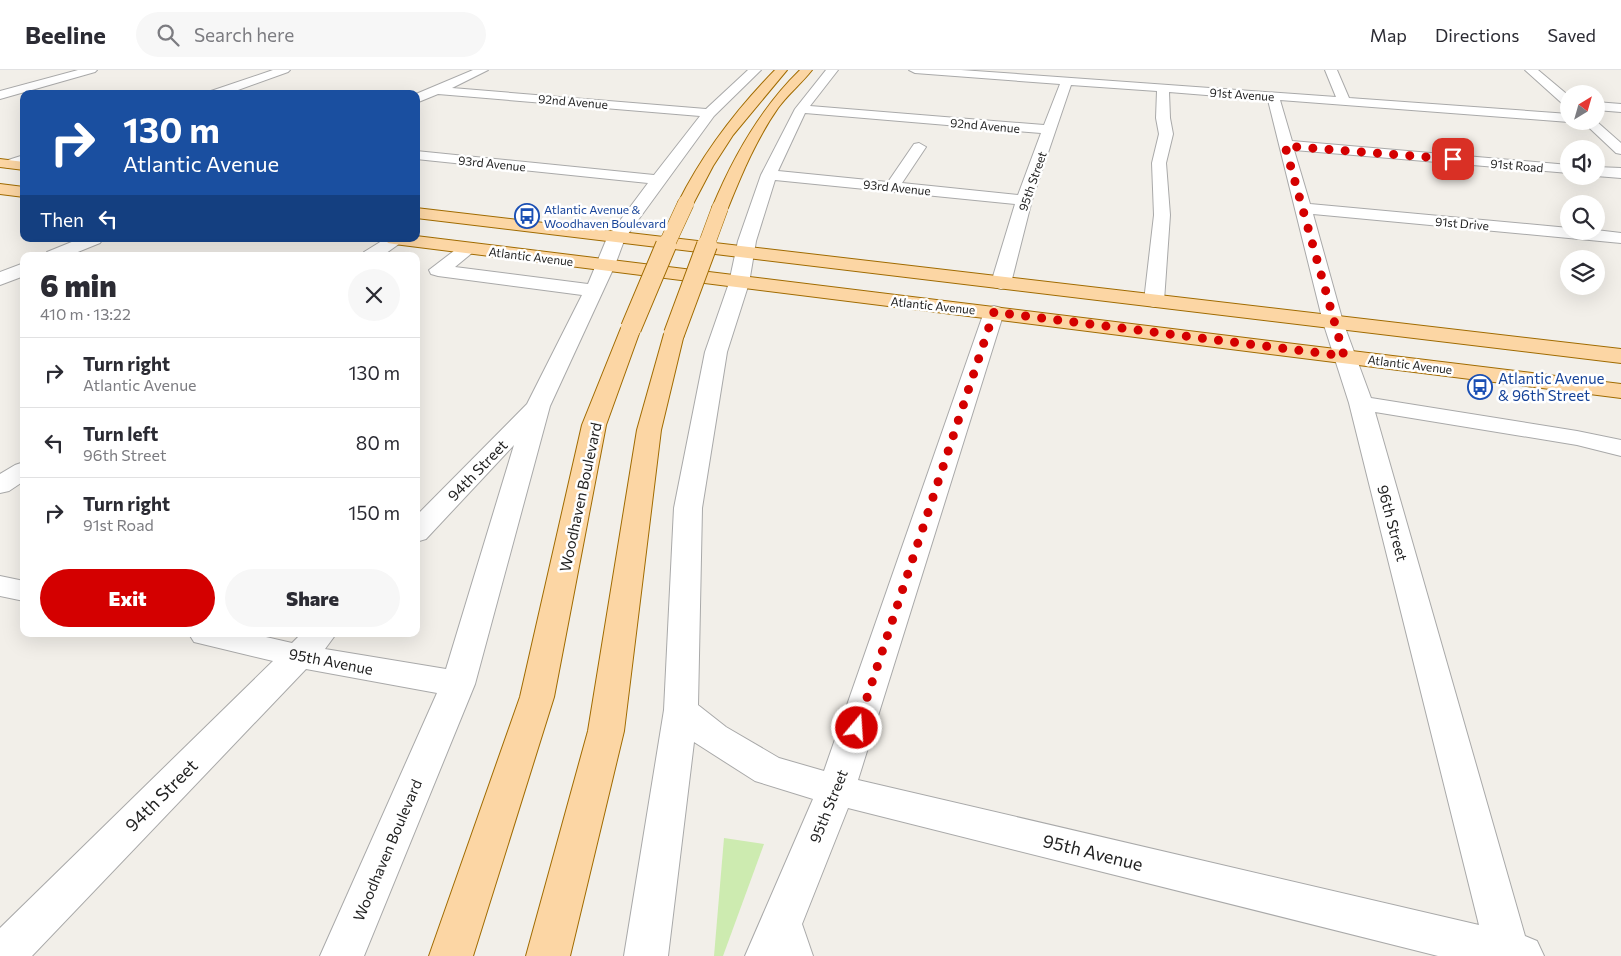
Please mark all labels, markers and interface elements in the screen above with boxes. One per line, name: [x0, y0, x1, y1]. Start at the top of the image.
search box: [136, 12, 486, 57]
text: Beeline: [25, 20, 106, 49]
icon: search: [154, 21, 182, 49]
text: Search here: [194, 23, 294, 46]
text: Map: [1370, 24, 1407, 46]
text: Directions: [1435, 24, 1519, 46]
text: Saved: [1547, 24, 1596, 46]
street label: 91st Avenue: [1209, 85, 1275, 103]
north arrow: [1560, 85, 1605, 130]
map controls: [1560, 85, 1605, 295]
street label: 92nd Avenue: [538, 91, 608, 111]
text: 130 m: [123, 107, 220, 150]
icon: right: [40, 110, 105, 175]
street label: 92nd Avenue: [950, 115, 1020, 135]
pin: [1432, 138, 1474, 180]
button: sound: [1560, 140, 1605, 185]
icon: arrive: [1439, 145, 1467, 173]
street label: 95th Street: [1015, 149, 1049, 213]
text: Atlantic Avenue: [123, 150, 279, 177]
street label: 93rd Avenue: [457, 152, 527, 174]
street label: 91st Road: [1490, 156, 1544, 174]
street label: 93rd Avenue: [862, 176, 932, 198]
button: search: [1560, 195, 1605, 240]
place label: Atlantic Avenue & Woodhaven Boulevard: [544, 202, 666, 230]
bus stop icon: Atlantic Avenue & Woodhaven Boulevard: [514, 203, 540, 229]
icon: left: [94, 205, 122, 233]
text: Then: [40, 208, 84, 231]
street label: 91st Drive: [1434, 214, 1490, 232]
street label: Atlantic Avenue: [488, 244, 574, 268]
button: layers: [1560, 250, 1605, 295]
text: 6 min: [40, 266, 117, 303]
button: close: [348, 269, 400, 321]
street label: Atlantic Avenue: [890, 294, 976, 316]
text: 410 m · 13:22: [40, 304, 131, 323]
text: Turn right: [83, 352, 170, 375]
street label: Atlantic Avenue: [1367, 352, 1453, 376]
icon: right: [40, 359, 68, 387]
text: 130 m: [348, 361, 400, 384]
place label: Atlantic Avenue & 96th Street: [1498, 369, 1605, 404]
bus stop icon: Atlantic Avenue & 96th Street: [1467, 374, 1493, 400]
text: Atlantic Avenue: [83, 375, 197, 394]
street label: Woodhaven Boulevard: [555, 421, 605, 573]
text: Turn left: [83, 422, 158, 445]
icon: left: [40, 429, 68, 457]
text: 80 m: [356, 431, 400, 454]
street label: 94th Street: [443, 436, 511, 504]
text: 96th Street: [83, 445, 166, 464]
street label: 96th Street: [1374, 483, 1412, 563]
text: Turn right: [83, 492, 170, 515]
icon: right: [40, 499, 68, 527]
text: 150 m: [348, 501, 400, 524]
text: 91st Road: [83, 515, 154, 534]
button: Exit: [40, 569, 215, 627]
button: Share: [225, 569, 400, 627]
street label: 95th Avenue: [287, 644, 375, 678]
position arrow: [830, 701, 882, 753]
street label: 94th Street: [120, 754, 202, 836]
street label: 95th Street: [805, 767, 851, 845]
street label: Woodhaven Boulevard: [349, 776, 425, 924]
street label: 95th Avenue: [1041, 829, 1145, 875]

